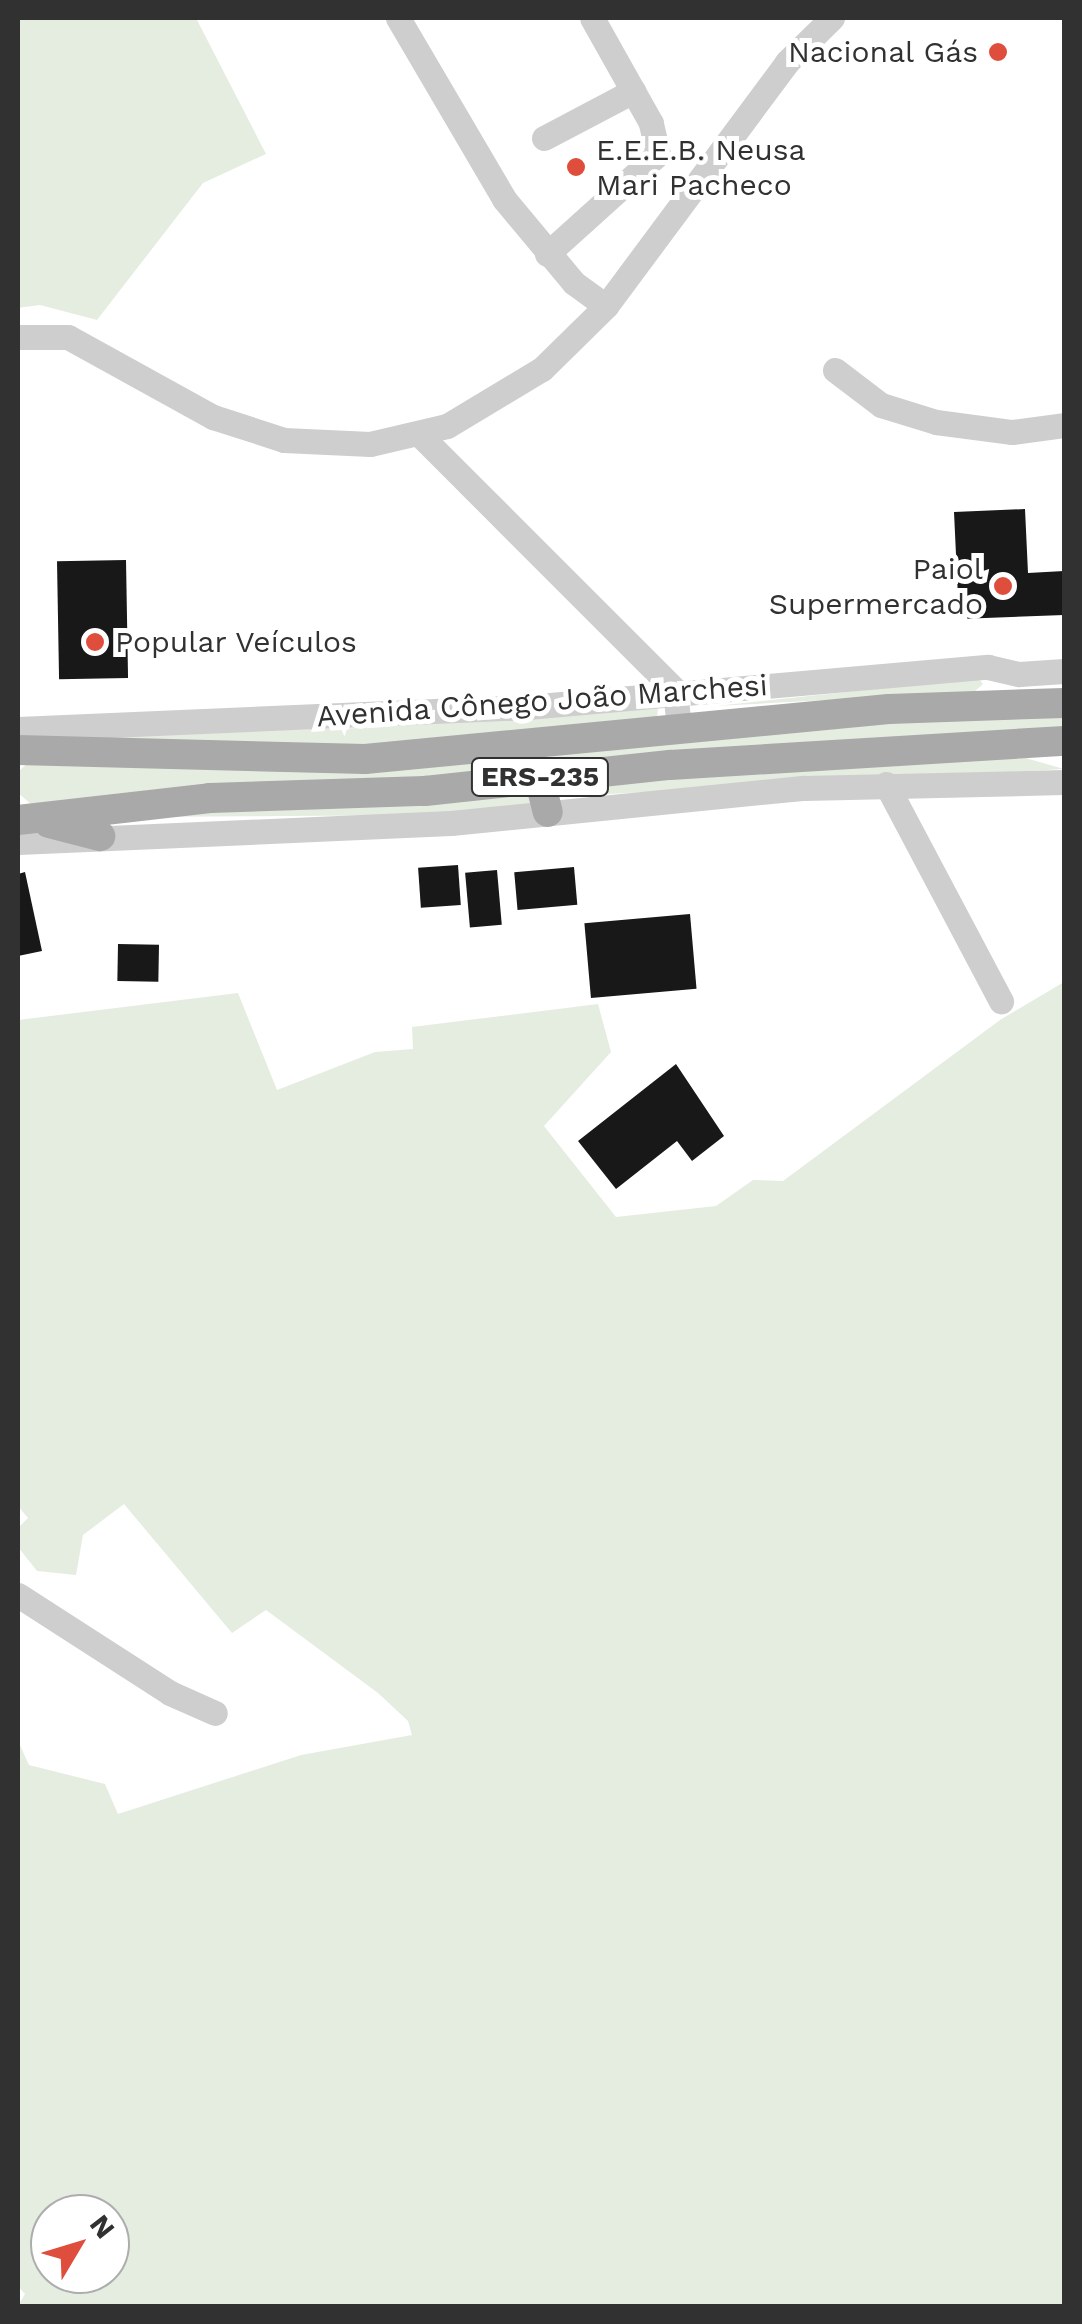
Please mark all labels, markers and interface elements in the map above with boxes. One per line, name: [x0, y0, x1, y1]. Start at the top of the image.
place label: Nacional Gás: [787, 34, 978, 70]
marker: Nacional Gás: [987, 41, 1009, 63]
place label: E.E.E.B. Neusa Mari Pacheco: [596, 132, 806, 202]
marker: E.E.E.B. Neusa Mari Pacheco: [565, 156, 587, 178]
place label: Paiol Supermercado: [769, 551, 983, 622]
marker: Paiol Supermercado: [992, 575, 1014, 597]
place label: Popular Veículos: [115, 624, 359, 660]
marker: Popular Veículos: [84, 631, 106, 653]
street label: Avenida Cônego João Marchesi: [315, 667, 769, 735]
road number: ERS-235: [470, 754, 610, 800]
north arrow: [30, 2194, 130, 2294]
text: N: [83, 2208, 122, 2245]

